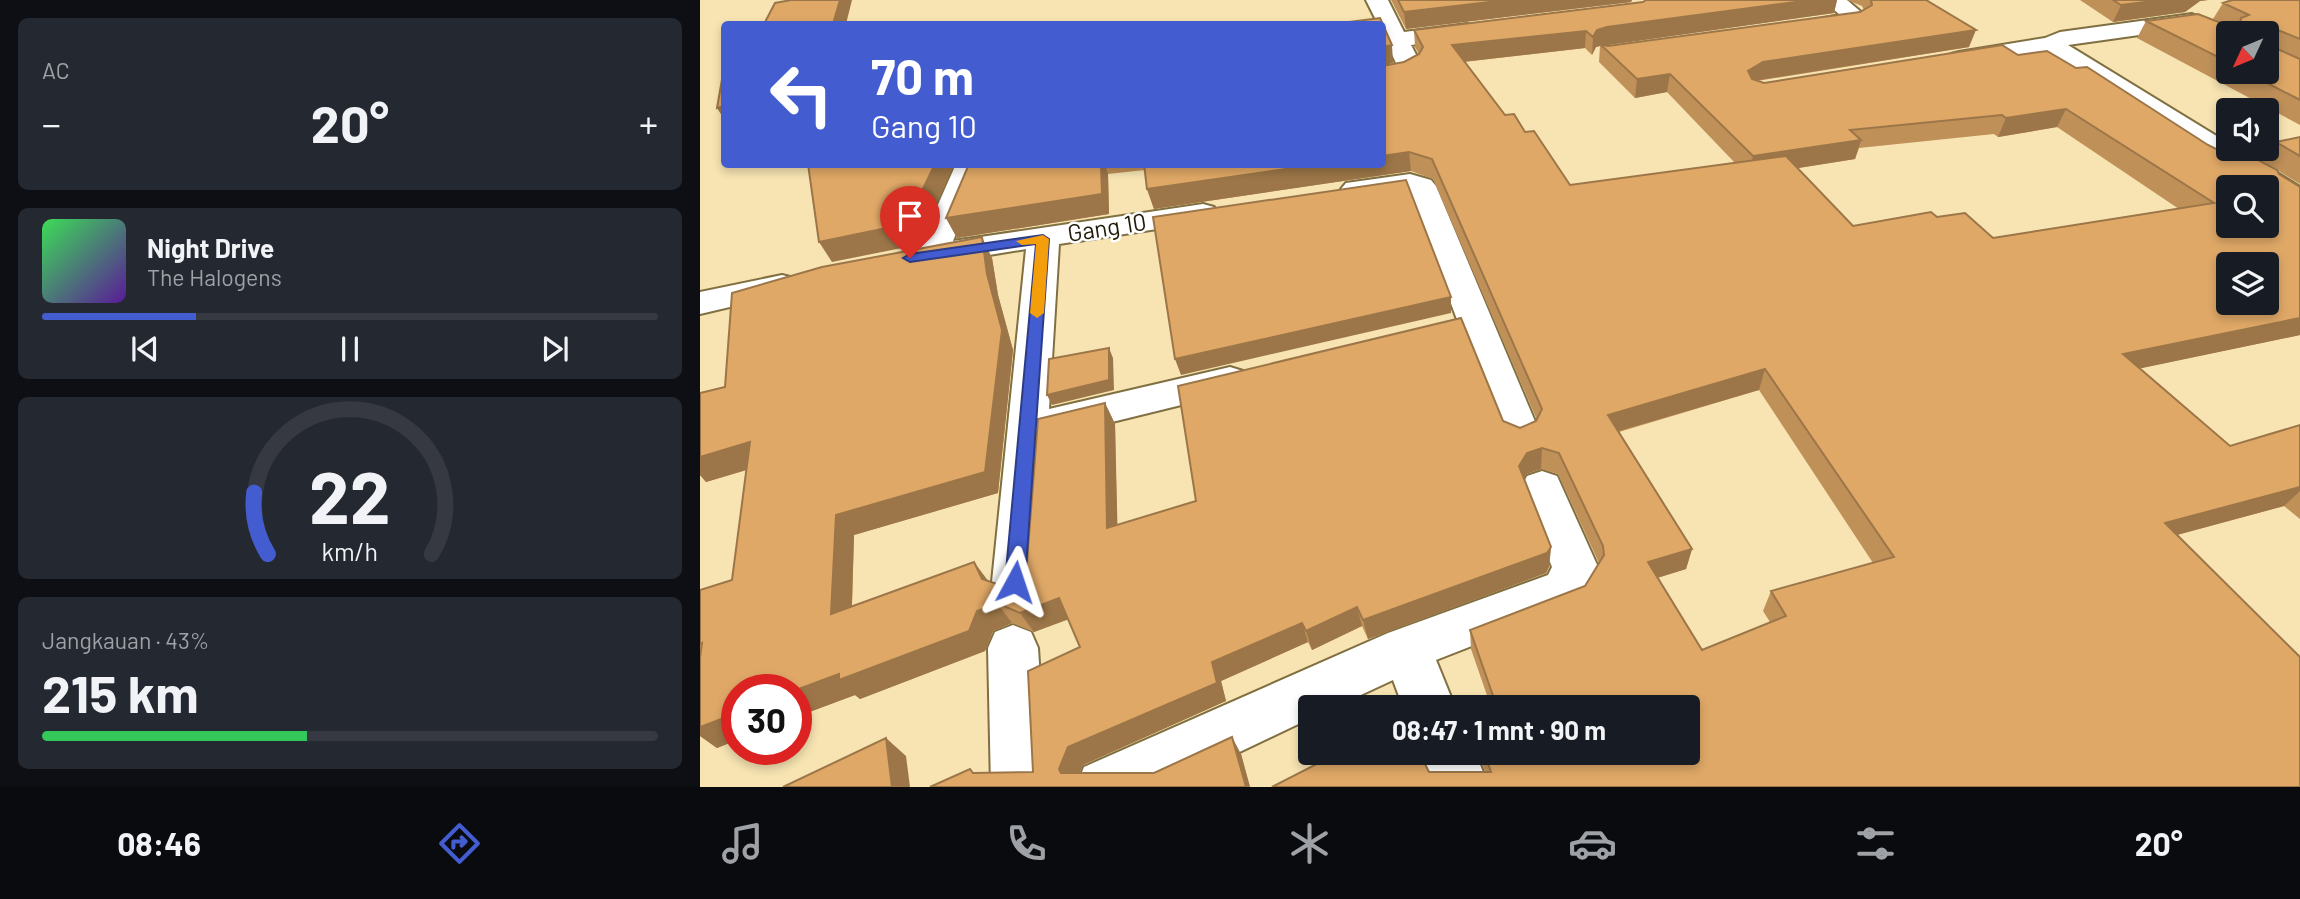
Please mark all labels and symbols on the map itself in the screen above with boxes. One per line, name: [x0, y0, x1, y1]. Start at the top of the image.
north arrow: [2216, 21, 2278, 84]
pin: [880, 186, 940, 258]
street label: Gang 10: [1065, 206, 1148, 247]
position arrow: [978, 545, 1052, 619]
speed limit sign: 30: [721, 674, 812, 765]

